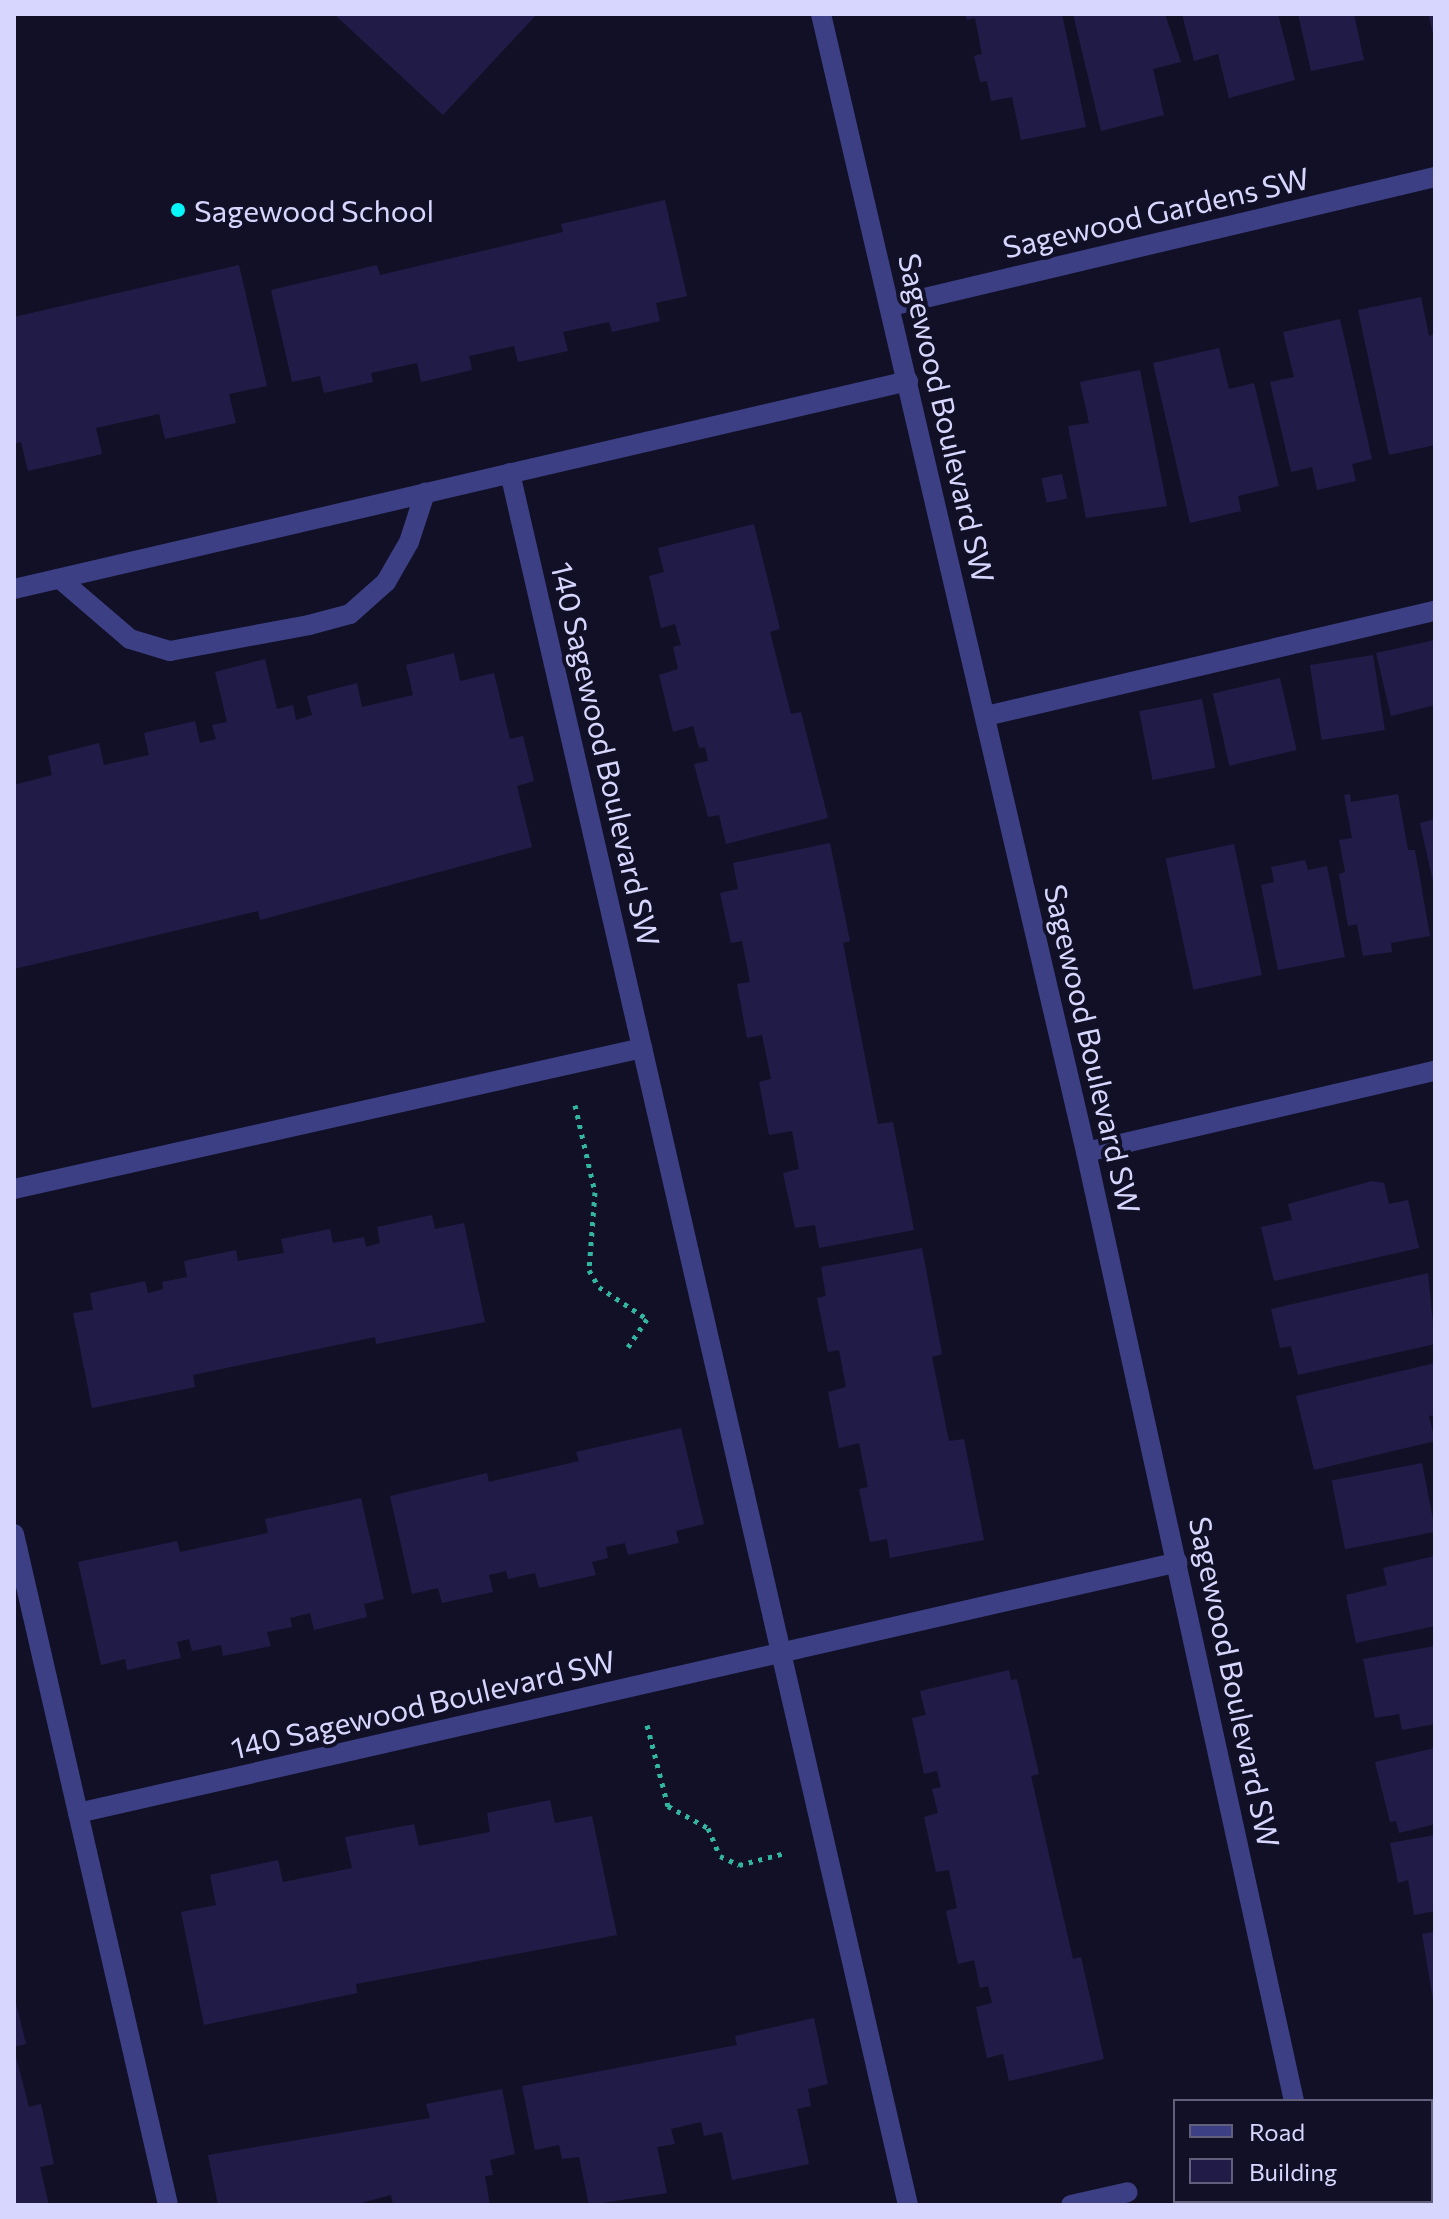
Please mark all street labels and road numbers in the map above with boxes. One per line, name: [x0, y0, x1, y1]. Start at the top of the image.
street label: Sagewood Gardens SW: [999, 159, 1313, 265]
street label: Sagewood Boulevard SW: [892, 250, 1002, 586]
street label: 140 Sagewood Boulevard SW: [544, 558, 668, 950]
street label: Sagewood Boulevard SW: [1038, 881, 1148, 1217]
street label: Sagewood Boulevard SW: [1182, 1513, 1288, 1851]
street label: 140 Sagewood Boulevard SW: [227, 1642, 619, 1766]

